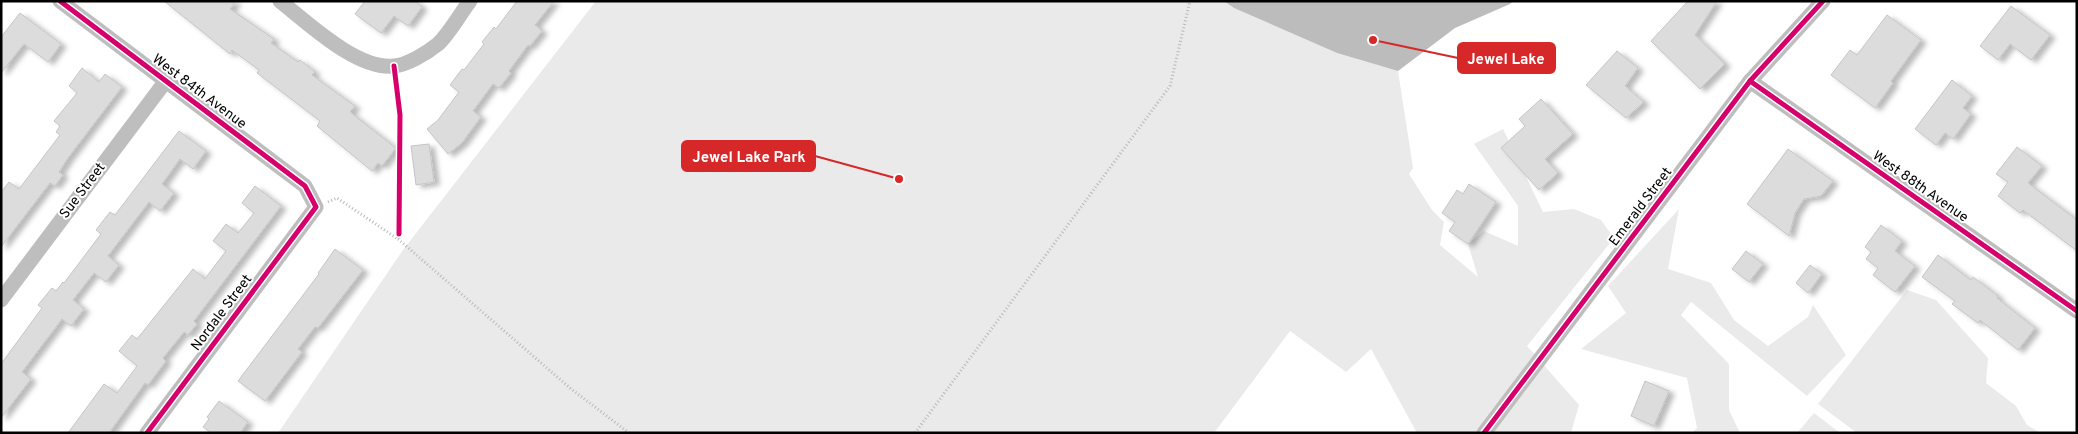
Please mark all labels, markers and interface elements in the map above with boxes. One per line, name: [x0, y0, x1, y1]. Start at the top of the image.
callout: Jewel Lake: [1458, 43, 1555, 73]
street label: West 84th Avenue: [149, 51, 249, 133]
text: Jewel Lake: [1467, 51, 1545, 70]
callout: Jewel Lake Park: [682, 141, 815, 171]
street label: West 88th Avenue: [1869, 148, 1971, 226]
text: Jewel Lake Park: [692, 149, 806, 168]
street label: Sue Street: [56, 160, 110, 222]
street label: Emerald Street: [1606, 164, 1676, 250]
street label: Nordale Street: [188, 272, 256, 354]

